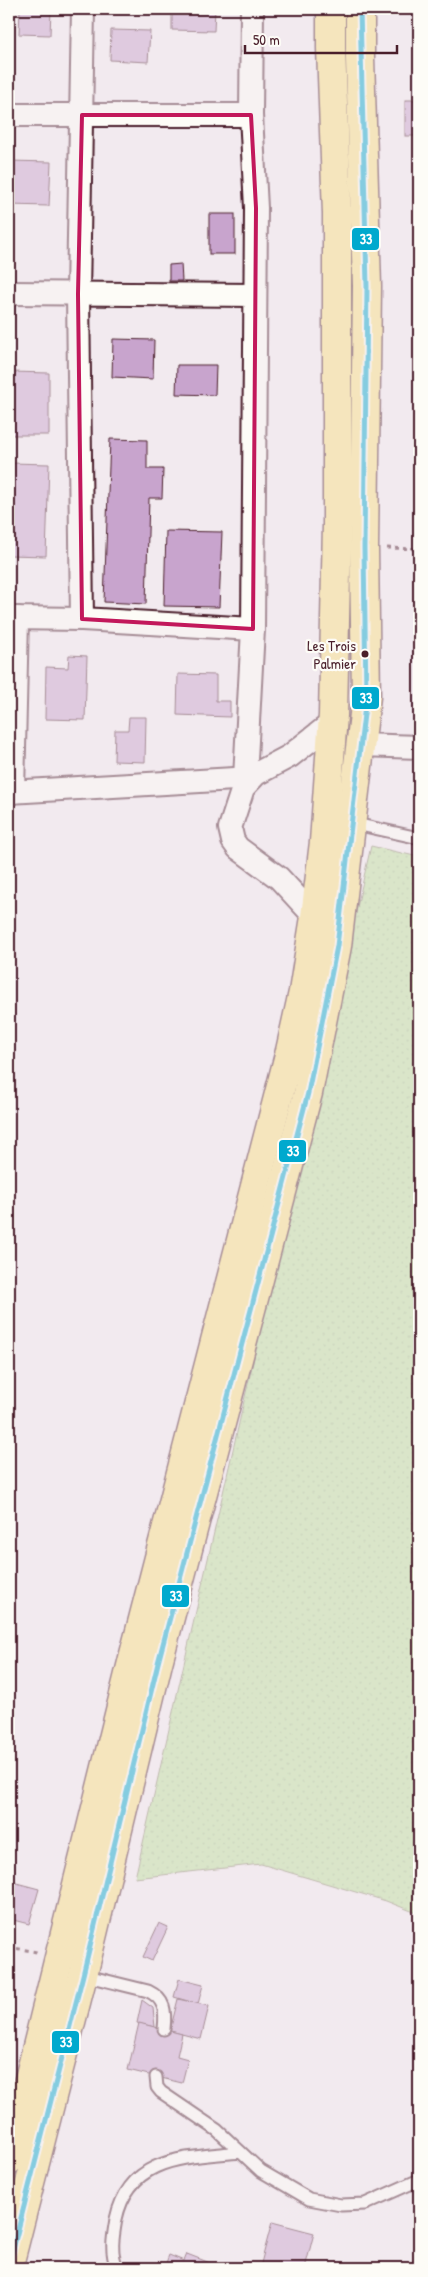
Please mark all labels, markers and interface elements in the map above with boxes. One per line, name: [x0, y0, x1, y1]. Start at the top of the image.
scale bar: [245, 22, 398, 54]
text: 50 m: [253, 29, 280, 50]
line badge: 33: [351, 227, 380, 251]
text: 33: [360, 229, 373, 248]
place label: Les Trois Palmier: [307, 635, 356, 674]
marker: Les Trois Palmier: [360, 649, 370, 659]
line badge: 33: [351, 686, 380, 710]
text: 33: [360, 688, 373, 707]
line badge: 33: [278, 1139, 307, 1163]
text: 33: [287, 1141, 300, 1160]
line badge: 33: [161, 1584, 190, 1608]
text: 33: [170, 1586, 183, 1605]
line badge: 33: [51, 2030, 80, 2054]
text: 33: [60, 2032, 73, 2051]

